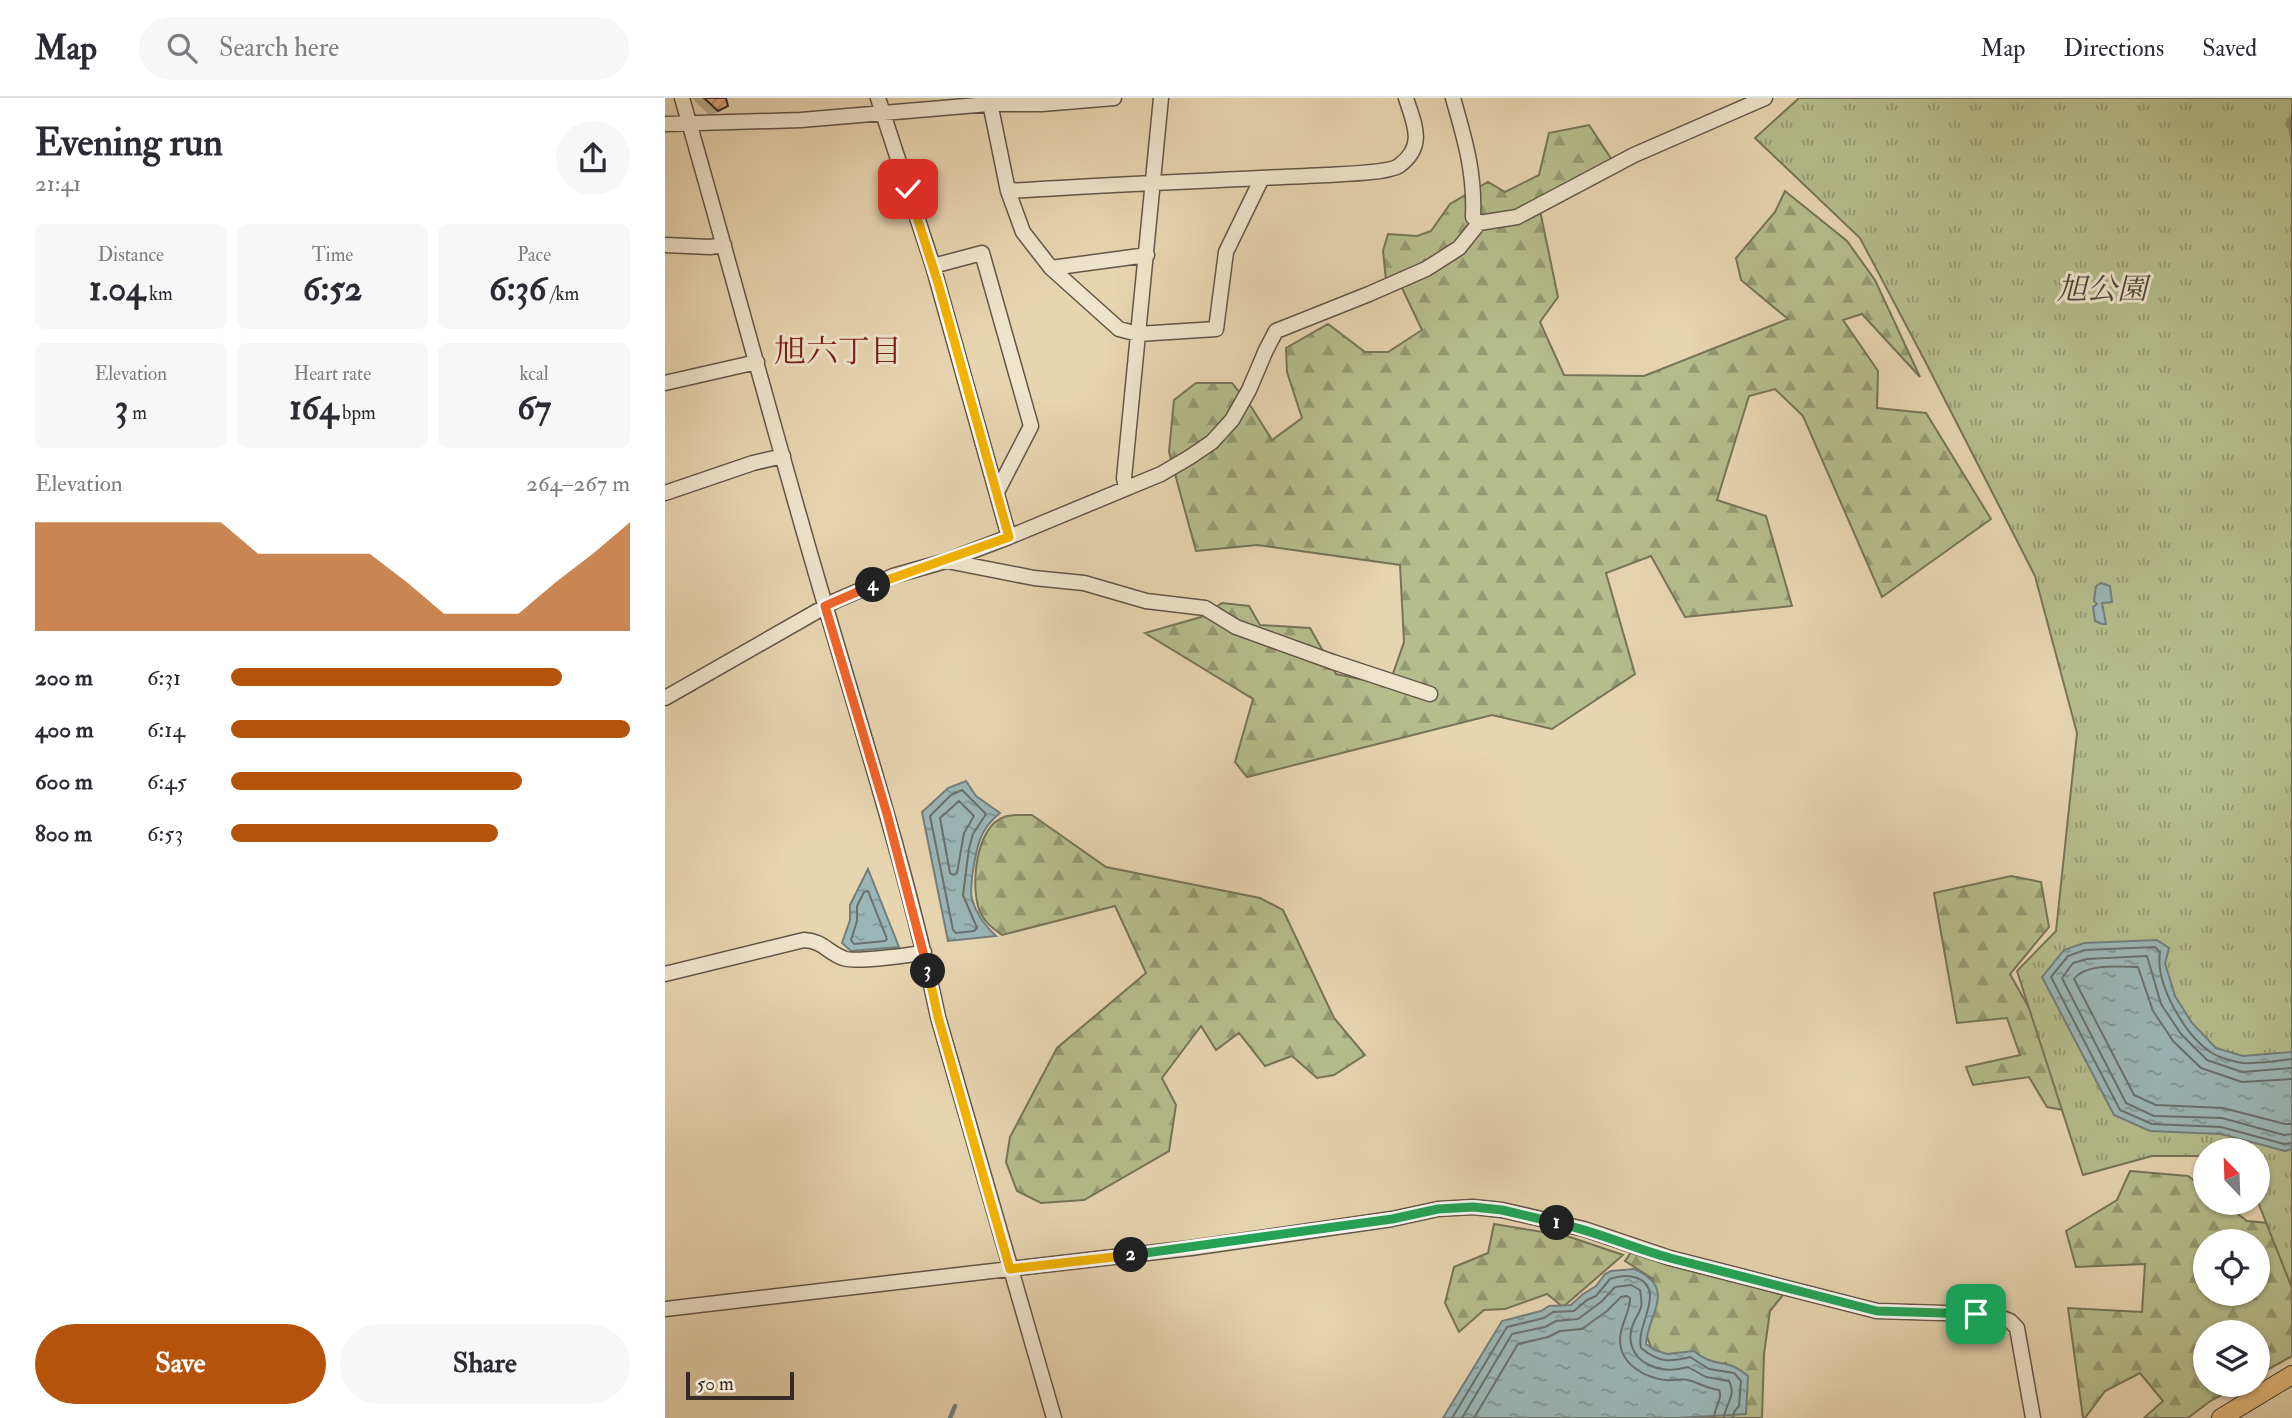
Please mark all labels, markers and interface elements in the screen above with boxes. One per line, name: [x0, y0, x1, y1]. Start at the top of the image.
search box: [139, 17, 629, 80]
text: Map: [35, 28, 97, 69]
icon: search: [163, 29, 201, 67]
text: Search here: [219, 32, 339, 64]
text: Map: [1980, 33, 2025, 64]
text: Directions: [2063, 33, 2164, 64]
text: Saved: [2202, 33, 2257, 64]
text: Evening run: [35, 119, 223, 167]
button: share: [556, 121, 630, 195]
pin: [878, 159, 938, 219]
text: 21:41: [35, 169, 81, 198]
icon: check: [889, 170, 927, 208]
text: Distance: [98, 243, 164, 267]
text: Time: [312, 243, 353, 267]
text: Pace: [517, 243, 551, 267]
text: 1.04: [89, 267, 145, 311]
text: 6:52: [303, 267, 362, 311]
text: 6:36: [489, 267, 546, 311]
park label: 旭公園: [2057, 271, 2152, 308]
text: km: [145, 282, 173, 306]
text: /km: [546, 282, 579, 306]
district label: 旭六丁目: [774, 332, 902, 372]
text: Elevation: [95, 362, 167, 386]
text: Heart rate: [294, 362, 371, 386]
text: kcal: [520, 362, 549, 386]
text: 3: [115, 386, 128, 430]
text: 164: [289, 386, 338, 430]
text: 67: [517, 386, 551, 430]
text: m: [128, 401, 147, 425]
text: bpm: [338, 401, 376, 425]
text: Elevation: [35, 469, 123, 498]
text: 264–267 m: [526, 469, 630, 498]
pin: 4: [855, 568, 891, 602]
text: 4: [867, 572, 878, 596]
text: 200 m: [35, 663, 93, 692]
text: 6:31: [147, 663, 181, 692]
text: 400 m: [35, 715, 94, 744]
text: 6:14: [147, 715, 185, 744]
text: 600 m: [35, 767, 93, 796]
text: 6:45: [147, 767, 187, 796]
text: 800 m: [35, 819, 92, 848]
text: 6:53: [147, 819, 183, 848]
pin: 3: [911, 954, 945, 988]
text: 3: [924, 958, 931, 982]
north arrow: [2193, 1138, 2270, 1214]
map controls: [2193, 1138, 2270, 1397]
pin: 1: [1539, 1206, 1575, 1240]
text: 1: [1553, 1210, 1560, 1234]
button: locate: [2193, 1229, 2270, 1306]
pin: 2: [1113, 1238, 1149, 1272]
text: 2: [1126, 1242, 1135, 1266]
pin: [1946, 1284, 2006, 1344]
icon: arrive: [1957, 1295, 1995, 1333]
button: layers: [2193, 1320, 2270, 1397]
button: Save: [35, 1324, 326, 1404]
button: Share: [340, 1324, 630, 1404]
scale bar: [686, 1369, 795, 1401]
text: 50 m: [697, 1372, 734, 1396]

